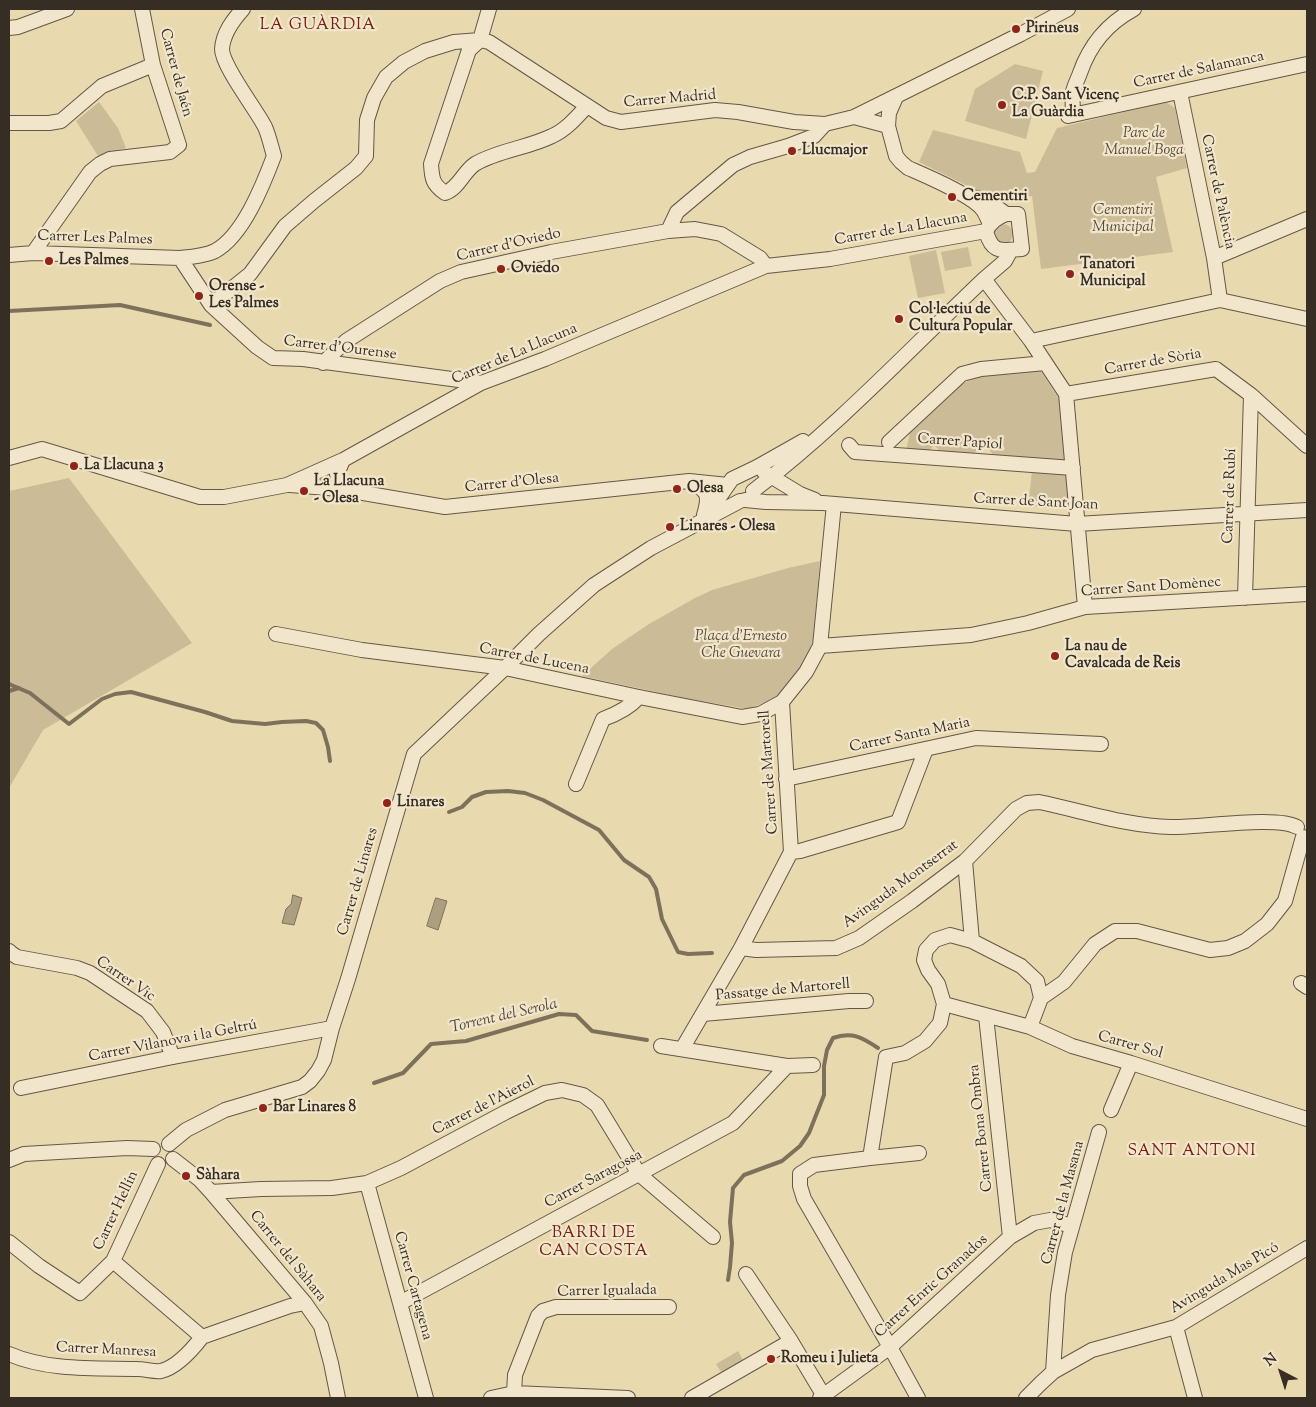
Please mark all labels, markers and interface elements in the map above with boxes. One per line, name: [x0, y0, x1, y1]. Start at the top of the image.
district label: LA GUÀRDIA: [258, 16, 378, 36]
place label: Pirineus: [1026, 20, 1079, 38]
marker: Pirineus: [1010, 23, 1022, 35]
street label: Carrer de Jaén: [155, 27, 195, 119]
street label: Carrer de Salamanca: [1132, 48, 1266, 94]
street label: Carrer Madrid: [623, 87, 717, 113]
place label: C.P. Sant Vicenç La Guàrdia: [1012, 87, 1119, 122]
marker: C.P. Sant Vicenç La Guàrdia: [996, 99, 1008, 111]
park label: Parc de Manuel Boga: [1104, 125, 1184, 160]
street label: Carrer de Palència: [1196, 133, 1238, 251]
place label: Llucmajor: [802, 142, 868, 160]
marker: Llucmajor: [786, 145, 798, 157]
place label: Cementiri: [962, 188, 1028, 206]
marker: Cementiri: [946, 191, 958, 203]
park label: Cementiri Municipal: [1092, 202, 1154, 237]
street label: Carrer de La Llacuna: [833, 209, 969, 251]
street label: Carrer d'Oviedo: [455, 225, 563, 267]
street label: Carrer Les Palmes: [37, 228, 153, 250]
place label: Les Palmes: [59, 252, 129, 270]
marker: Les Palmes: [43, 255, 55, 267]
place label: Tanatori Municipal: [1080, 256, 1146, 291]
place label: Oviedo: [511, 260, 559, 278]
marker: Oviedo: [495, 263, 507, 275]
marker: Tanatori Municipal: [1064, 268, 1076, 280]
place label: Orense - Les Palmes: [209, 278, 279, 313]
marker: Orense - Les Palmes: [193, 290, 205, 302]
place label: Col·lectiu de Cultura Popular: [909, 301, 1012, 336]
marker: Col·lectiu de Cultura Popular: [893, 313, 905, 325]
street label: Carrer de La Llacuna: [450, 320, 580, 390]
street label: Carrer d'Ourense: [282, 333, 398, 365]
street label: Carrer de Sòria: [1103, 346, 1203, 380]
street label: Carrer Papiol: [917, 431, 1003, 455]
street label: Carrer de Rubí: [1220, 448, 1242, 544]
place label: La Llacuna 3: [84, 457, 164, 475]
marker: La Llacuna 3: [68, 460, 80, 472]
street label: Carrer d'Olesa: [464, 470, 560, 498]
place label: La Llacuna - Olesa: [314, 473, 384, 508]
place label: Olesa: [687, 480, 724, 498]
marker: Olesa: [671, 483, 683, 495]
marker: La Llacuna - Olesa: [298, 485, 310, 497]
street label: Carrer de Sant Joan: [973, 491, 1099, 515]
place label: Linares - Olesa: [680, 518, 776, 536]
marker: Linares - Olesa: [664, 521, 676, 533]
street label: Carrer Sant Domènec: [1080, 574, 1222, 602]
park label: Plaça d'Ernesto Che Guevara: [695, 628, 787, 663]
place label: La nau de Cavalcada de Reis: [1065, 638, 1180, 673]
street label: Carrer de Lucena: [478, 641, 590, 679]
marker: La nau de Cavalcada de Reis: [1049, 650, 1061, 662]
street label: Carrer de Martorell: [757, 709, 783, 835]
street label: Carrer Santa Maria: [848, 714, 972, 758]
place label: Linares: [397, 794, 444, 812]
marker: Linares: [381, 797, 393, 809]
street label: Carrer de Linares: [335, 826, 383, 938]
street label: Avinguda Montserrat: [840, 837, 962, 933]
street label: Carrer Vic: [92, 954, 158, 1006]
street label: Passatge de Martorell: [715, 976, 851, 1006]
water label: Torrent del Serola: [448, 995, 560, 1039]
street label: Carrer Vilanova i la Geltrú: [87, 1017, 259, 1067]
street label: Carrer Sol: [1095, 1028, 1165, 1064]
street label: Carrer Bona Ombra: [966, 1063, 998, 1193]
street label: Carrer de l'Aierol: [430, 1074, 538, 1140]
place label: Bar Linares 8: [273, 1099, 356, 1117]
marker: Bar Linares 8: [257, 1102, 269, 1114]
street label: Carrer de la Masana: [1039, 1139, 1089, 1267]
district label: SANT ANTONI: [1126, 1142, 1258, 1162]
street label: Carrer Saragossa: [542, 1147, 646, 1213]
place label: Sàhara: [196, 1167, 240, 1185]
street label: Carrer Hellín: [91, 1168, 143, 1254]
marker: Sàhara: [180, 1170, 192, 1182]
street label: Carrer del Sàhara: [245, 1208, 329, 1306]
district label: BARRI DE CAN COSTA: [538, 1224, 650, 1262]
street label: Carrer Cartagena: [389, 1230, 435, 1342]
street label: Carrer Enric Granados: [872, 1231, 992, 1343]
street label: Avinguda Mas Picó: [1167, 1239, 1283, 1319]
street label: Carrer Igualada: [557, 1282, 657, 1302]
street label: Carrer Manresa: [55, 1339, 157, 1363]
north arrow: [1256, 1347, 1306, 1397]
text: N: [1261, 1349, 1282, 1372]
place label: Romeu i Julieta: [781, 1350, 878, 1368]
marker: Romeu i Julieta: [765, 1353, 777, 1365]

